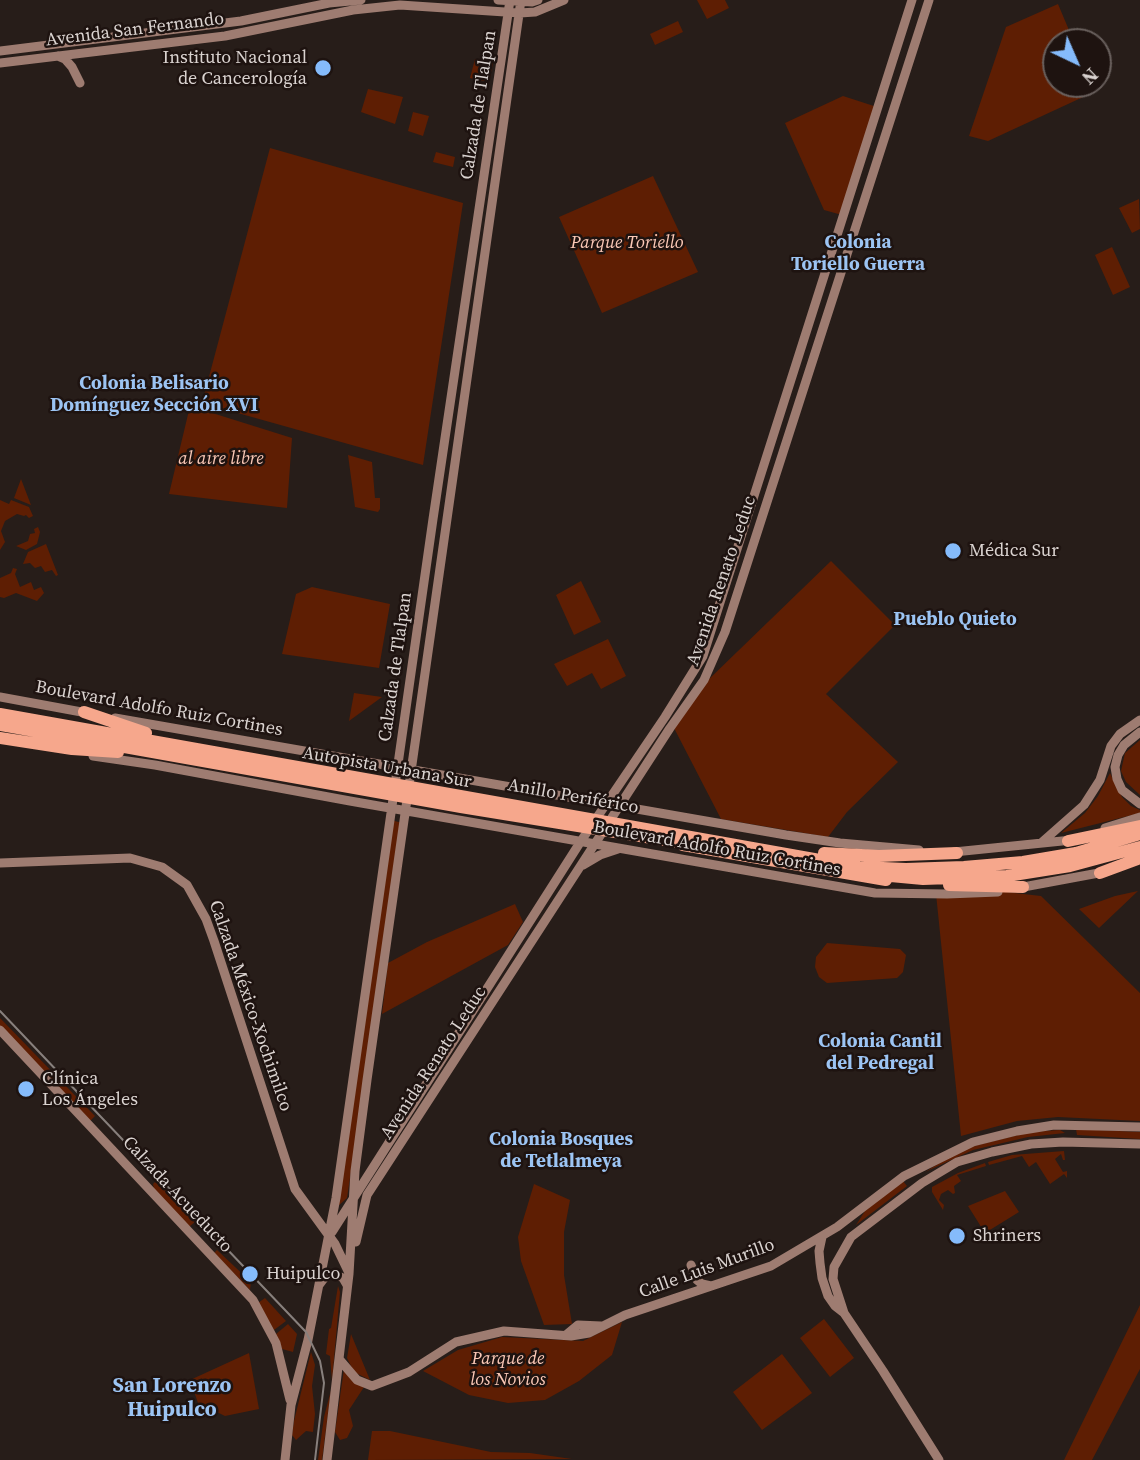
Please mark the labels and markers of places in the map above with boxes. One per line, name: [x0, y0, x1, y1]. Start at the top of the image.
place label: Instituto Nacional de Cancerología: [162, 47, 307, 90]
marker: Instituto Nacional de Cancerología: [313, 58, 333, 78]
place label: Médica Sur: [969, 540, 1059, 562]
marker: Médica Sur: [943, 541, 963, 561]
place label: Clínica Los Ángeles: [42, 1068, 138, 1110]
marker: Clínica Los Ángeles: [16, 1079, 36, 1099]
place label: Shriners: [973, 1225, 1041, 1247]
marker: Shriners: [947, 1226, 967, 1246]
place label: Huipulco: [266, 1263, 340, 1285]
marker: Huipulco: [240, 1264, 260, 1284]

